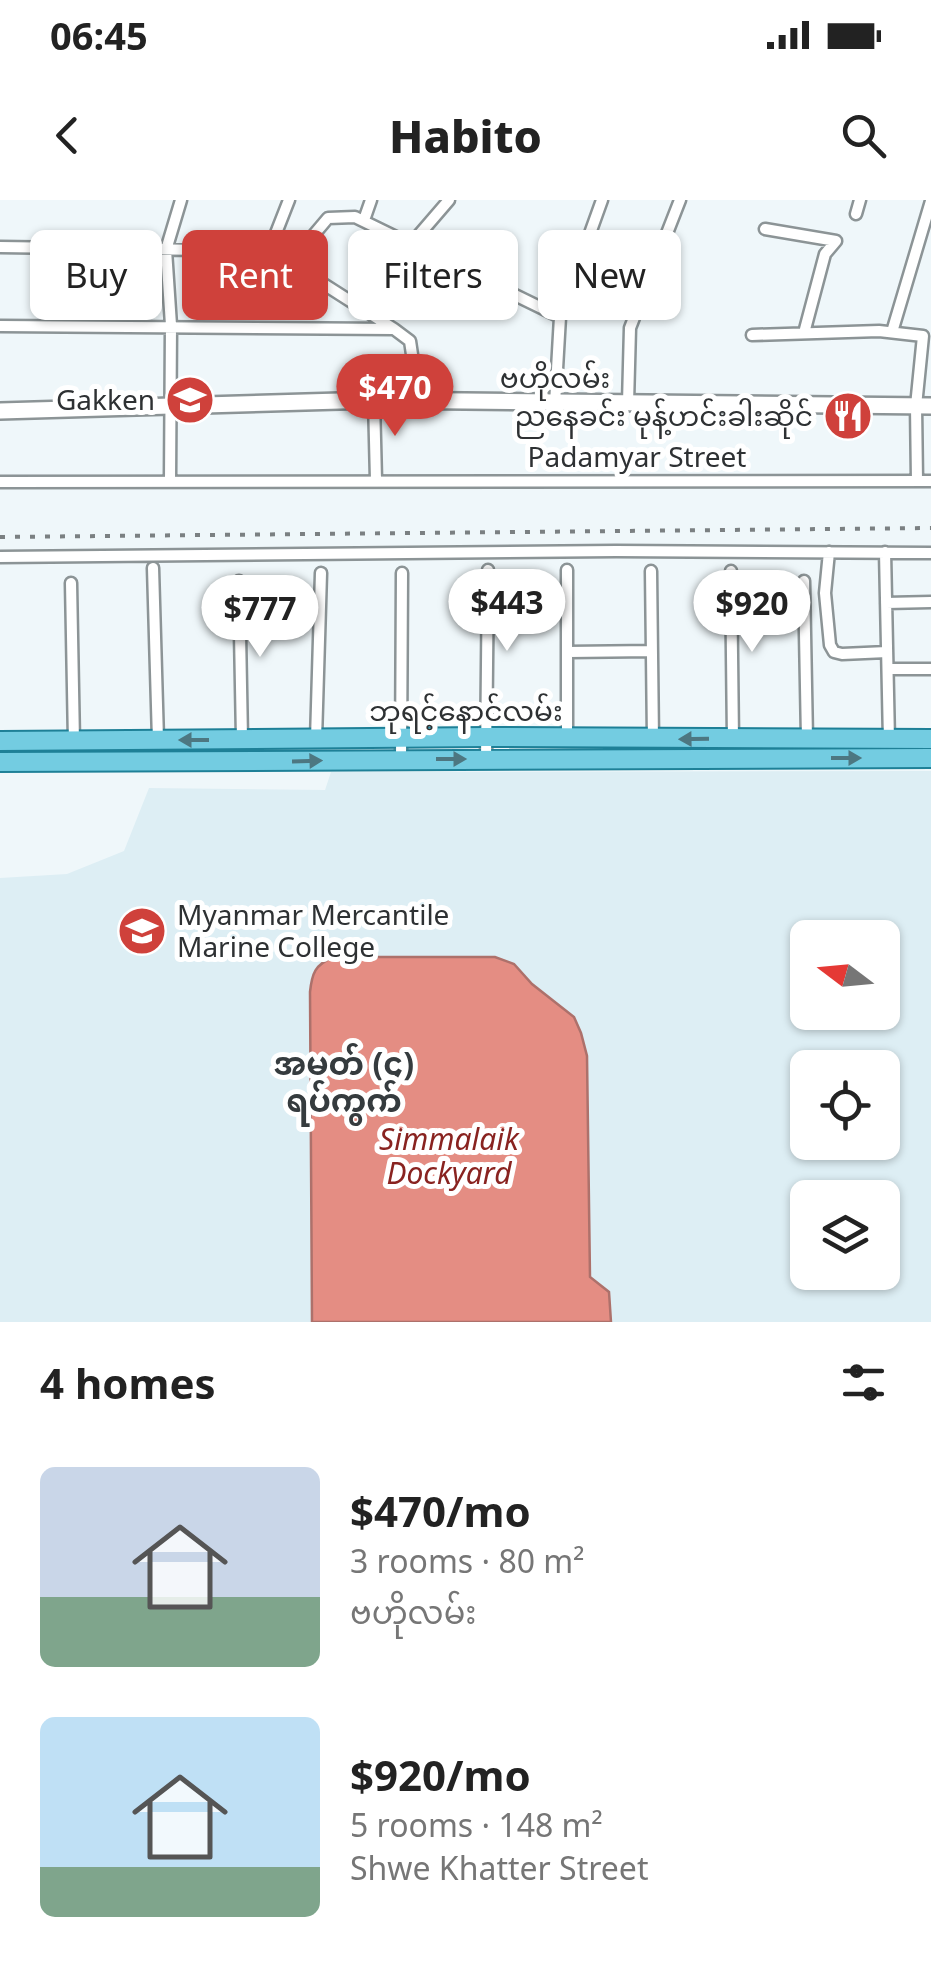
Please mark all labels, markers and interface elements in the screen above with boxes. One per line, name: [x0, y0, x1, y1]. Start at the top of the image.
text: 06:45: [50, 9, 148, 61]
text: Habito: [389, 105, 542, 166]
icon: back: [40, 108, 95, 163]
icon: search: [836, 108, 891, 163]
chip: Buy: [30, 230, 162, 320]
chip: Rent: [182, 230, 328, 320]
chip: Filters: [348, 230, 518, 320]
chip: New: [538, 230, 681, 320]
pin: $470: [336, 354, 454, 439]
street label: ဗဟိုလမ်း: [500, 358, 610, 401]
text: $470: [358, 365, 432, 408]
school or university icon: Gakken: [164, 374, 216, 426]
place label: Gakken: [56, 380, 155, 418]
restaurant icon: ညနေခင်း မုန့်ဟင်းခါးဆိုင်: [822, 390, 874, 442]
place label: ညနေခင်း မုန့်ဟင်းခါးဆိုင်: [514, 396, 813, 439]
street label: Padamyar Street: [528, 437, 746, 475]
pin: $443: [448, 569, 566, 654]
pin: $920: [693, 570, 811, 655]
pin: $777: [201, 575, 319, 660]
text: $443: [470, 580, 544, 623]
text: $920: [715, 581, 789, 624]
text: $777: [223, 586, 297, 629]
street label: ဘုရင့်နောင်လမ်း: [369, 691, 563, 734]
one-way arrow: [677, 731, 709, 747]
one-way arrow: [177, 732, 209, 748]
one-way arrow: [830, 750, 862, 766]
one-way arrow: [435, 751, 467, 767]
one-way arrow: [292, 752, 324, 768]
place label: Myanmar Mercantile Marine College: [177, 895, 449, 965]
school or university icon: Myanmar Mercantile Marine College: [116, 905, 168, 957]
north arrow: [790, 920, 900, 1030]
map controls: [790, 920, 900, 1290]
district label: အမှတ် (၄) ရပ်ကွက်: [274, 1041, 414, 1127]
button: locate: [790, 1050, 900, 1160]
water label: Simmalaik Dockyard: [379, 1118, 520, 1193]
button: layers: [790, 1180, 900, 1290]
text: 4 homes: [40, 1354, 216, 1411]
icon: filters: [836, 1355, 891, 1410]
text: $470/mo: [350, 1482, 531, 1539]
icon: home: [120, 1507, 240, 1627]
text: 3 rooms · 80 m²: [350, 1539, 584, 1582]
text: ဗဟိုလမ်း: [350, 1590, 476, 1633]
text: $920/mo: [350, 1746, 531, 1803]
icon: home: [120, 1757, 240, 1877]
text: 5 rooms · 148 m²: [350, 1803, 603, 1846]
text: Shwe Khatter Street: [350, 1846, 648, 1889]

